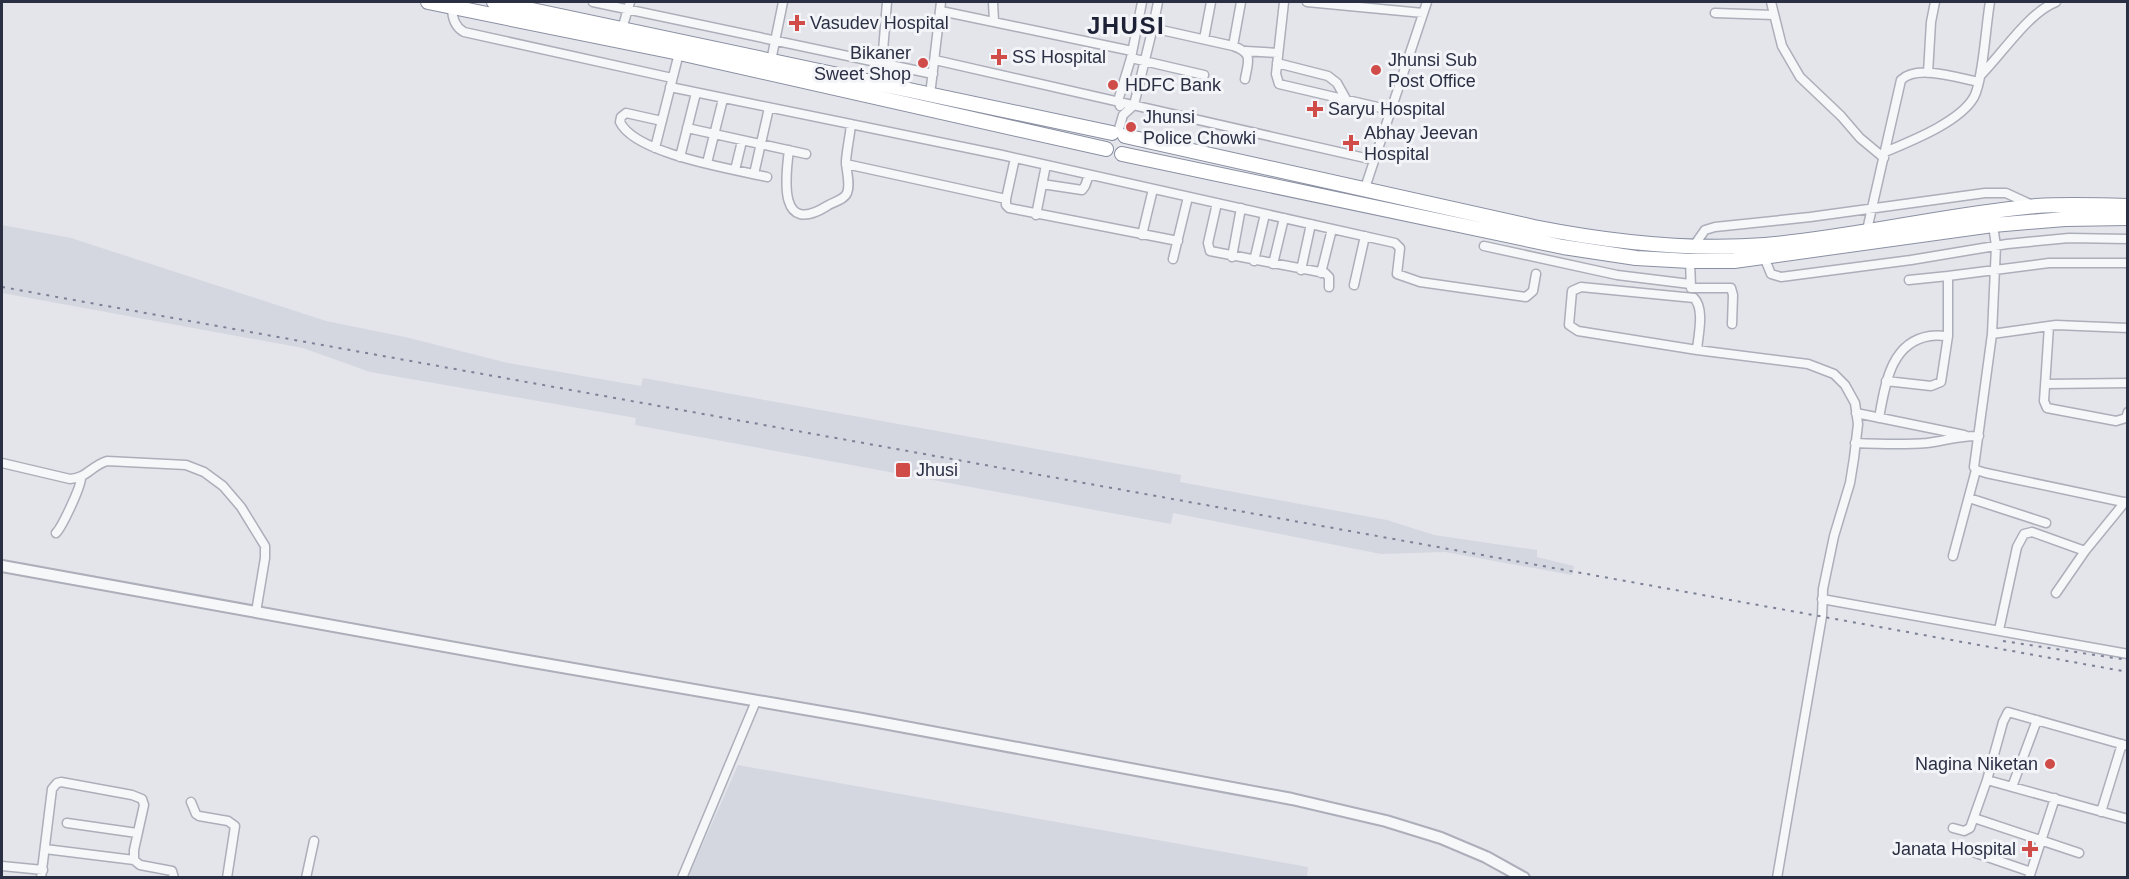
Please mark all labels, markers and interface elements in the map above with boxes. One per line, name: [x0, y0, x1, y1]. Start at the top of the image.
district label: JHUSI: [1087, 12, 1165, 39]
place label: Vasudev Hospital: [810, 13, 949, 33]
marker: Vasudev Hospital: [788, 14, 806, 32]
place label: Bikaner Sweet Shop: [814, 43, 911, 84]
place label: SS Hospital: [1012, 47, 1106, 67]
marker: SS Hospital: [990, 48, 1008, 66]
place label: Jhunsi Sub Post Office: [1388, 50, 1477, 91]
marker: Bikaner Sweet Shop: [916, 56, 930, 70]
marker: Jhunsi Sub Post Office: [1369, 63, 1383, 77]
place label: HDFC Bank: [1125, 75, 1222, 95]
marker: HDFC Bank: [1106, 78, 1120, 92]
place label: Saryu Hospital: [1328, 99, 1445, 119]
marker: Saryu Hospital: [1306, 100, 1324, 118]
place label: Jhunsi Police Chowki: [1143, 107, 1256, 148]
marker: Jhunsi Police Chowki: [1124, 120, 1138, 134]
place label: Abhay Jeevan Hospital: [1364, 123, 1478, 164]
marker: Abhay Jeevan Hospital: [1342, 134, 1360, 152]
place label: Jhusi: [916, 460, 958, 480]
marker: Jhusi: [894, 461, 912, 479]
place label: Nagina Niketan: [1915, 754, 2038, 774]
marker: Nagina Niketan: [2043, 757, 2057, 771]
place label: Janata Hospital: [1892, 839, 2016, 859]
marker: Janata Hospital: [2021, 840, 2039, 858]

